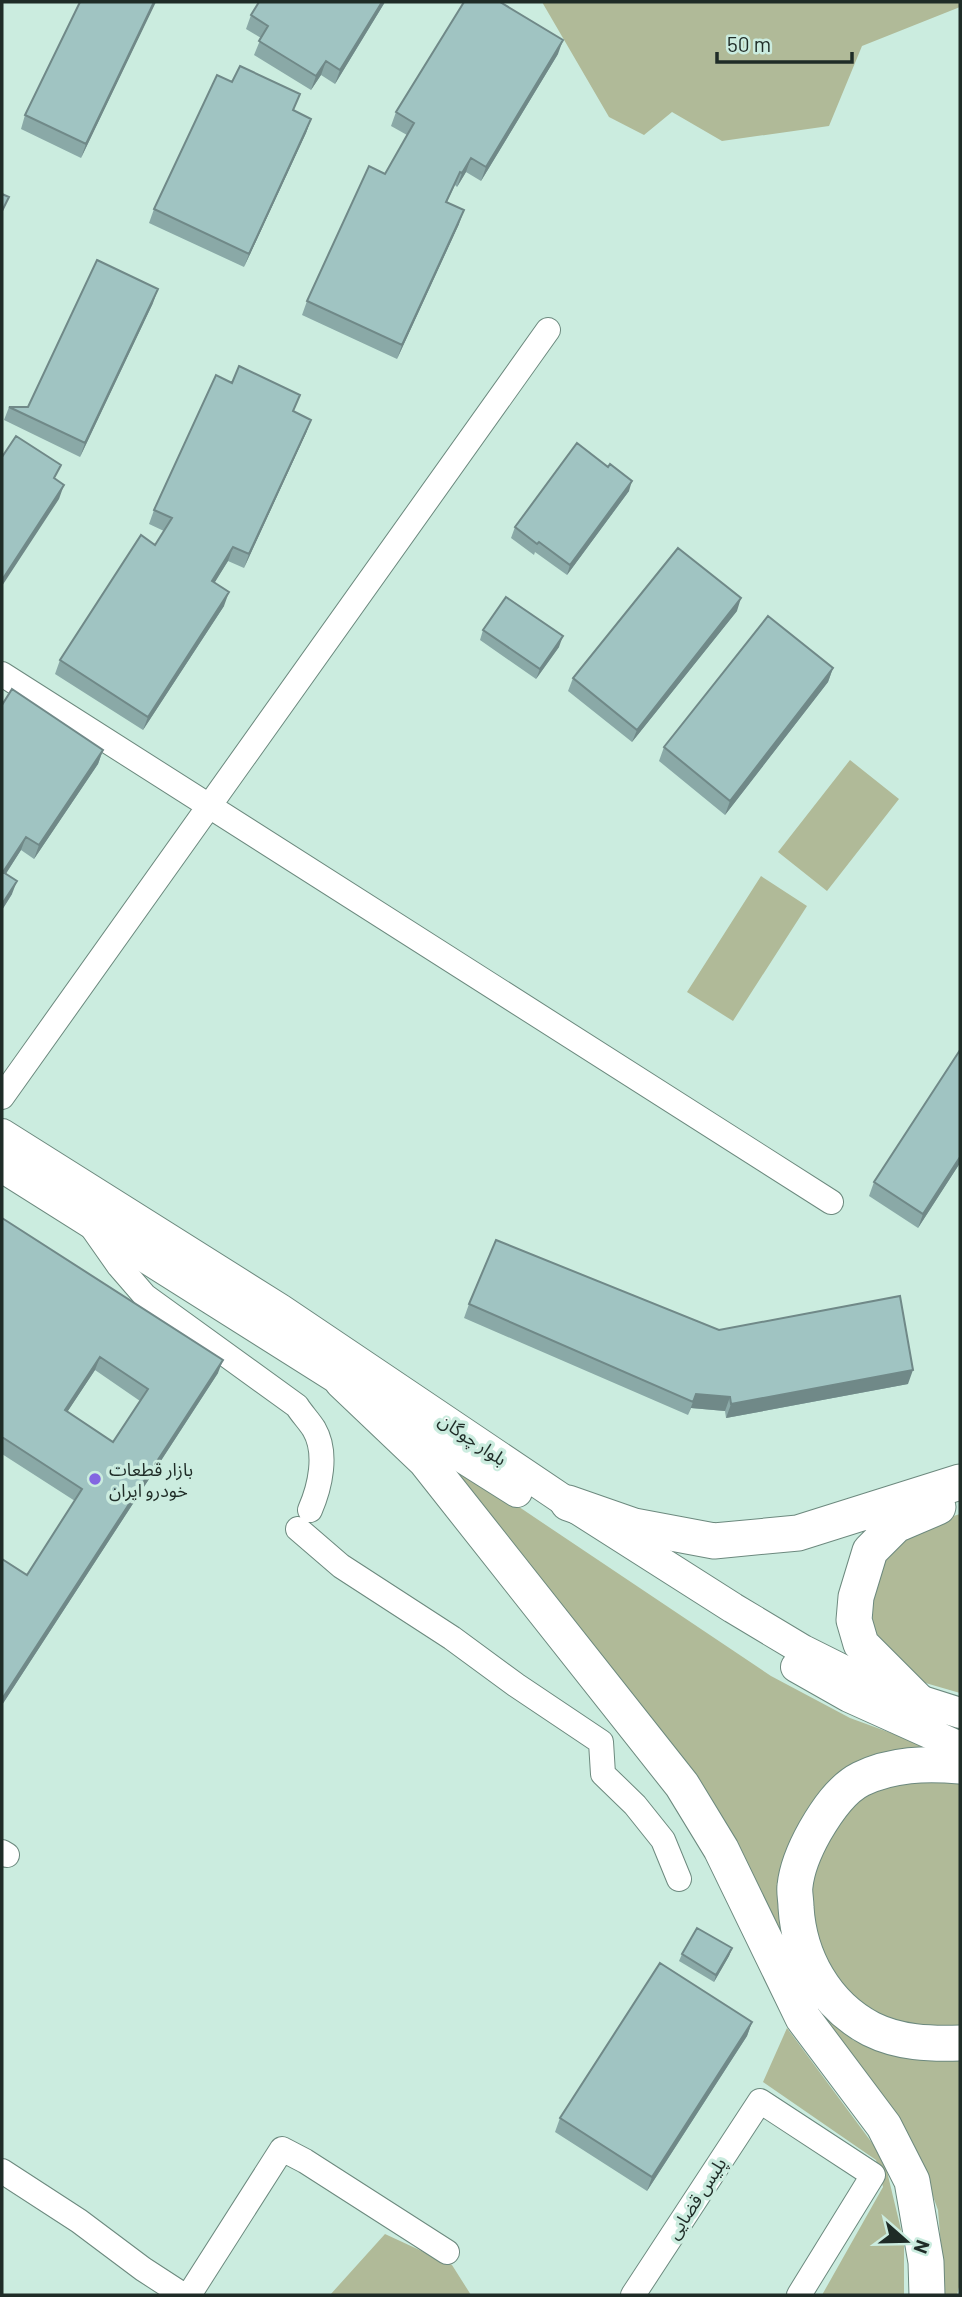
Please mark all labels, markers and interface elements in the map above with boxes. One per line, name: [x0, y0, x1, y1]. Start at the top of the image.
scale bar: [717, 21, 852, 65]
text: 50 m: [727, 31, 771, 56]
street label: بلوار چوگان: [434, 1408, 511, 1471]
place label: بازار قطعات خودرو ایران: [109, 1458, 193, 1502]
marker: بازار قطعات خودرو ایران: [87, 1471, 103, 1487]
street label: پلیس قضایی: [661, 2153, 731, 2244]
north arrow: [871, 2206, 941, 2276]
text: N: [909, 2237, 935, 2257]

